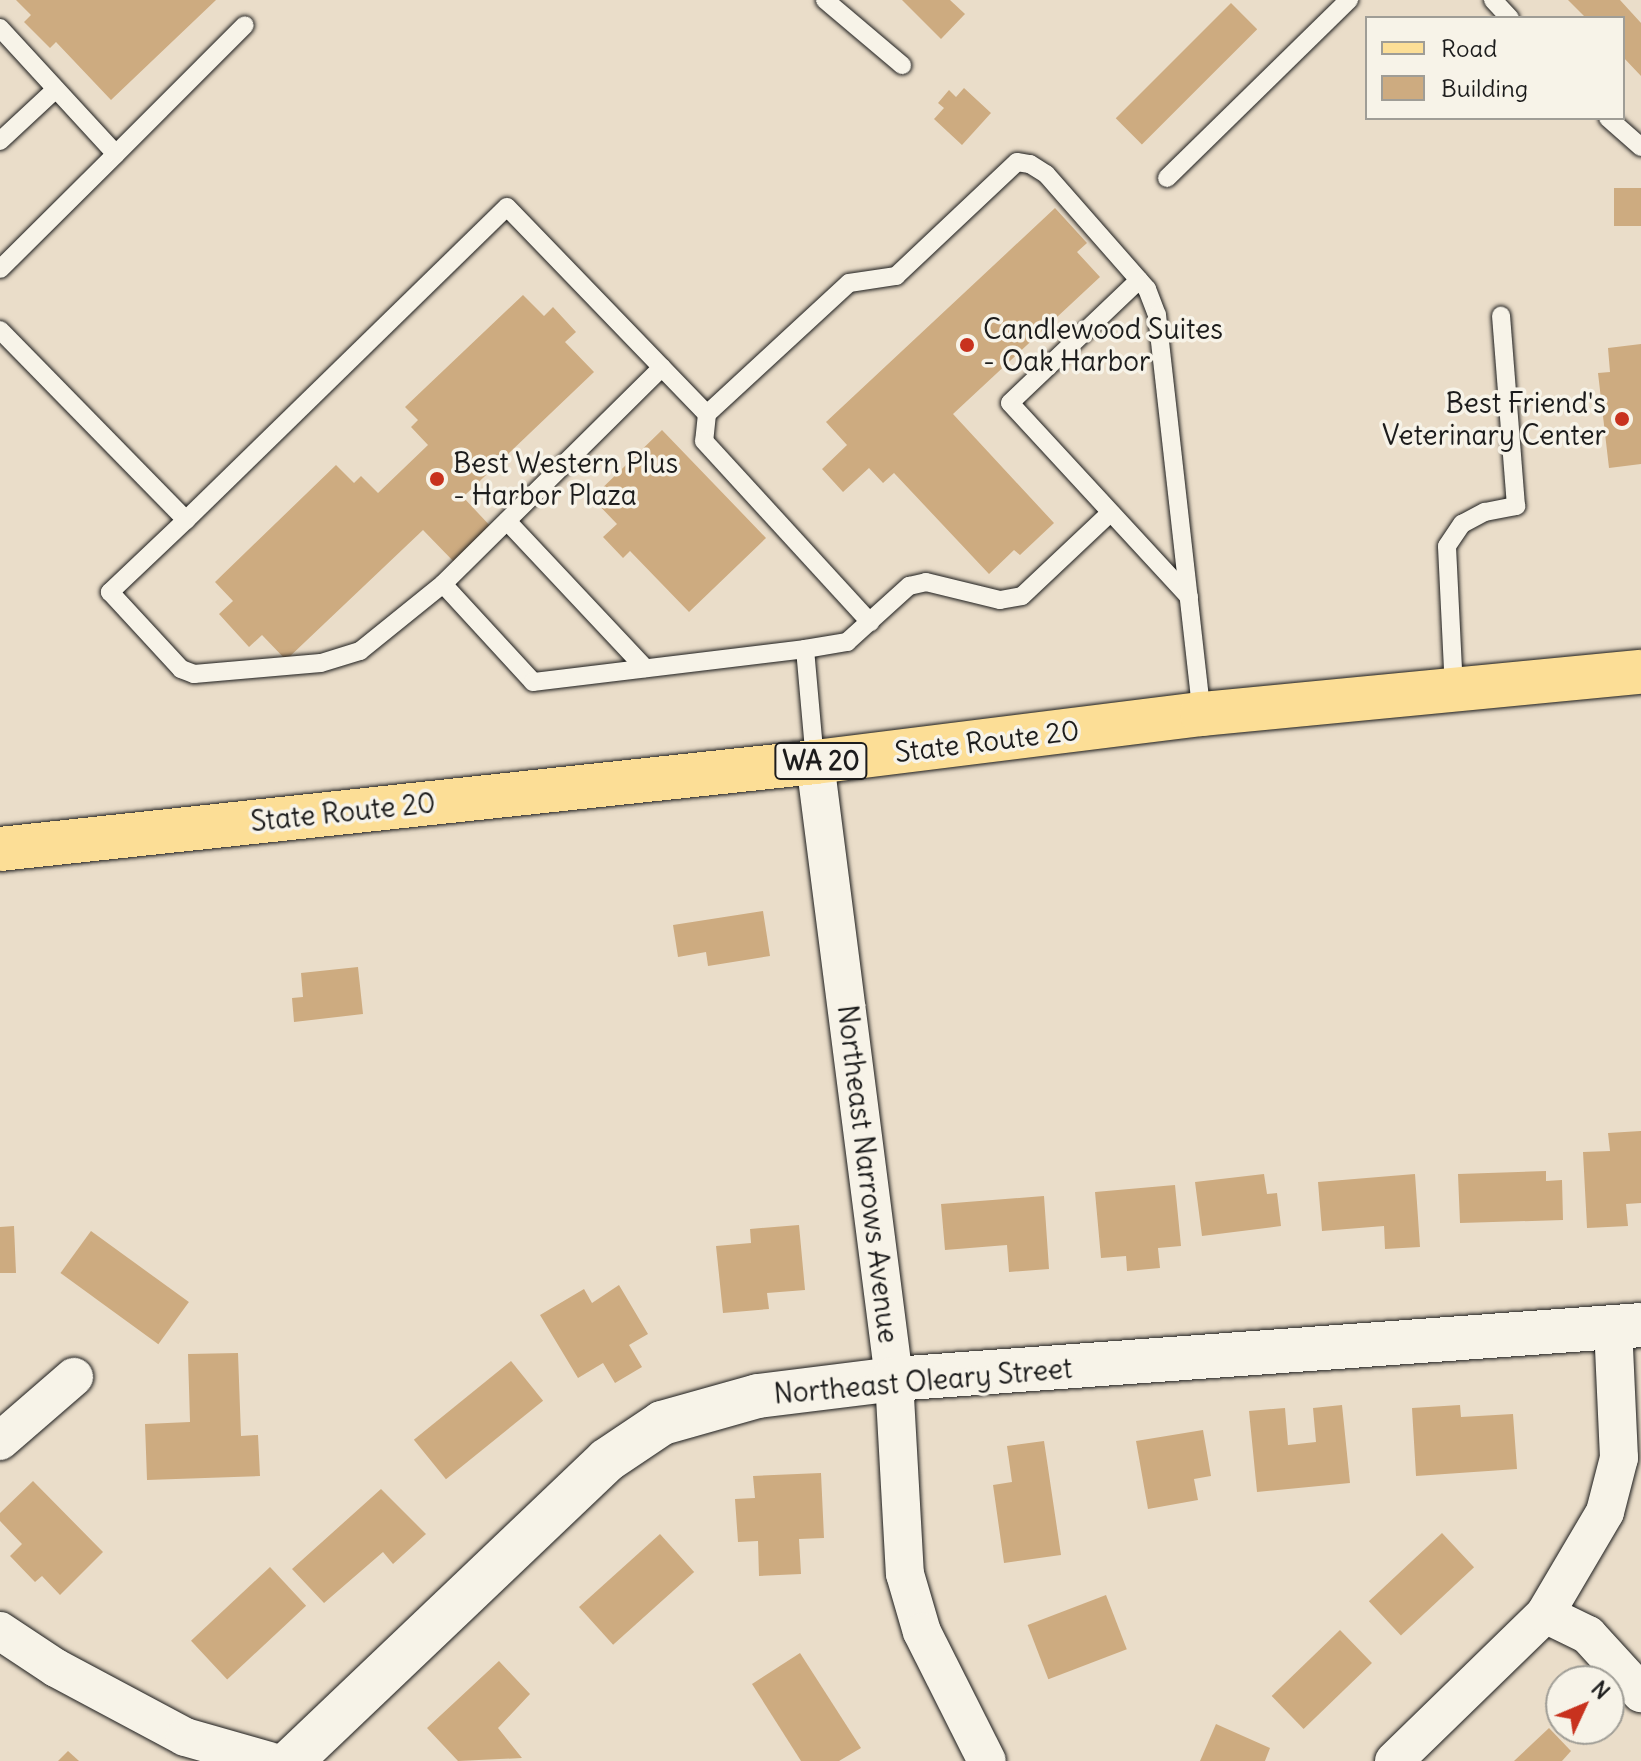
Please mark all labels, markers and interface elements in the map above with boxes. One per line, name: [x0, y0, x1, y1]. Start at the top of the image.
legend: [1365, 16, 1625, 120]
text: Road: [1441, 33, 1497, 63]
text: Building: [1441, 73, 1528, 103]
place label: Candlewood Suites - Oak Harbor: [983, 312, 1223, 378]
marker: Candlewood Suites - Oak Harbor: [958, 336, 976, 354]
place label: Best Friend's Veterinary Center: [1382, 386, 1606, 452]
marker: Best Friend's Veterinary Center: [1613, 410, 1631, 428]
place label: Best Western Plus - Harbor Plaza: [453, 446, 678, 512]
marker: Best Western Plus - Harbor Plaza: [428, 470, 446, 488]
street label: State Route 20: [893, 713, 1081, 769]
road number: WA 20: [773, 739, 869, 783]
street label: State Route 20: [249, 786, 437, 838]
street label: Northeast Narrows Avenue: [831, 1003, 905, 1345]
street label: Northeast Oleary Street: [772, 1351, 1074, 1411]
north arrow: [1545, 1665, 1625, 1745]
text: N: [1585, 1675, 1616, 1705]

